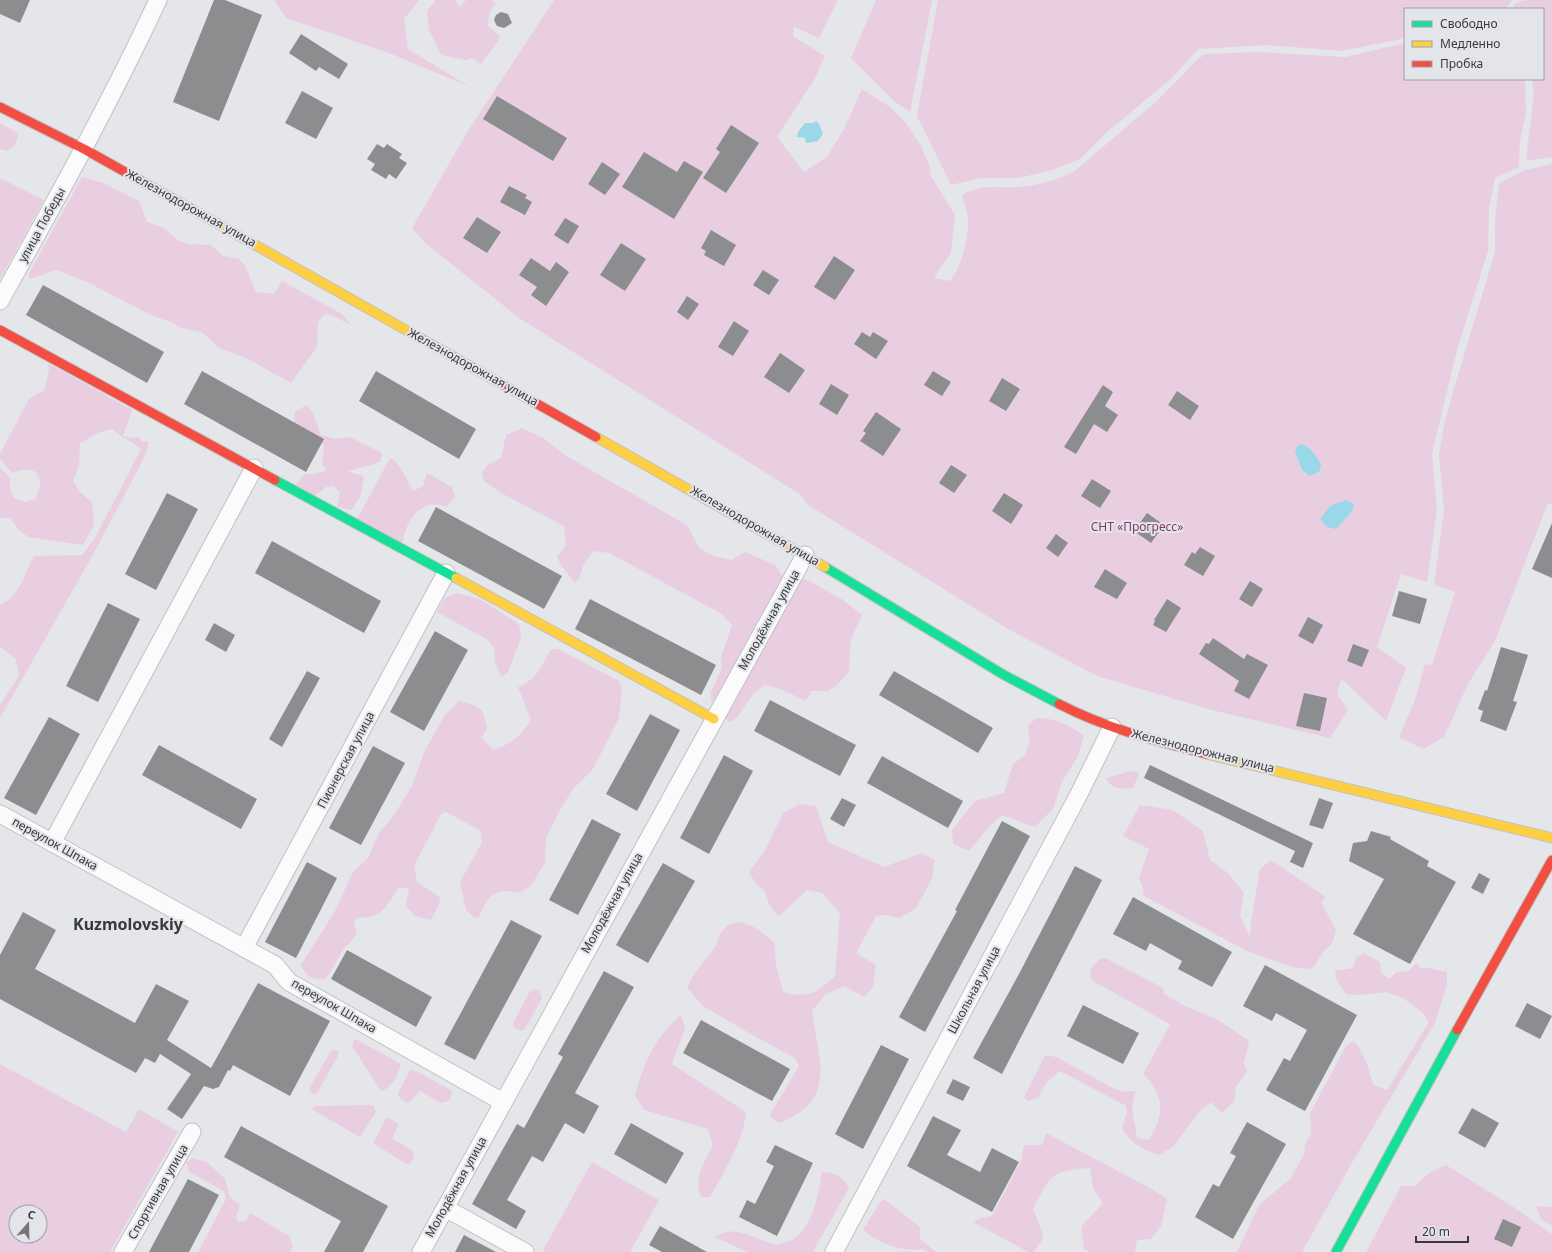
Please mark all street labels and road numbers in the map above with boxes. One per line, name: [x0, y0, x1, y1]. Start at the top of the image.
street label: Железнодорожная улица: [123, 165, 260, 251]
street label: улица Победы: [14, 184, 69, 265]
street label: Железнодорожная улица: [405, 324, 542, 410]
street label: Железнодорожная улица: [687, 481, 823, 570]
street label: Молодёжная улица: [734, 566, 803, 673]
street label: Пионерская улица: [313, 708, 378, 811]
street label: Железнодорожная улица: [1130, 724, 1276, 777]
street label: переулок Шпака: [9, 813, 101, 874]
street label: Молодёжная улица: [577, 849, 646, 956]
street label: Школьная улица: [943, 943, 1004, 1037]
street label: переулок Шпака: [289, 974, 380, 1037]
street label: Молодёжная улица: [421, 1133, 490, 1240]
street label: Спортивная улица: [123, 1141, 192, 1242]

